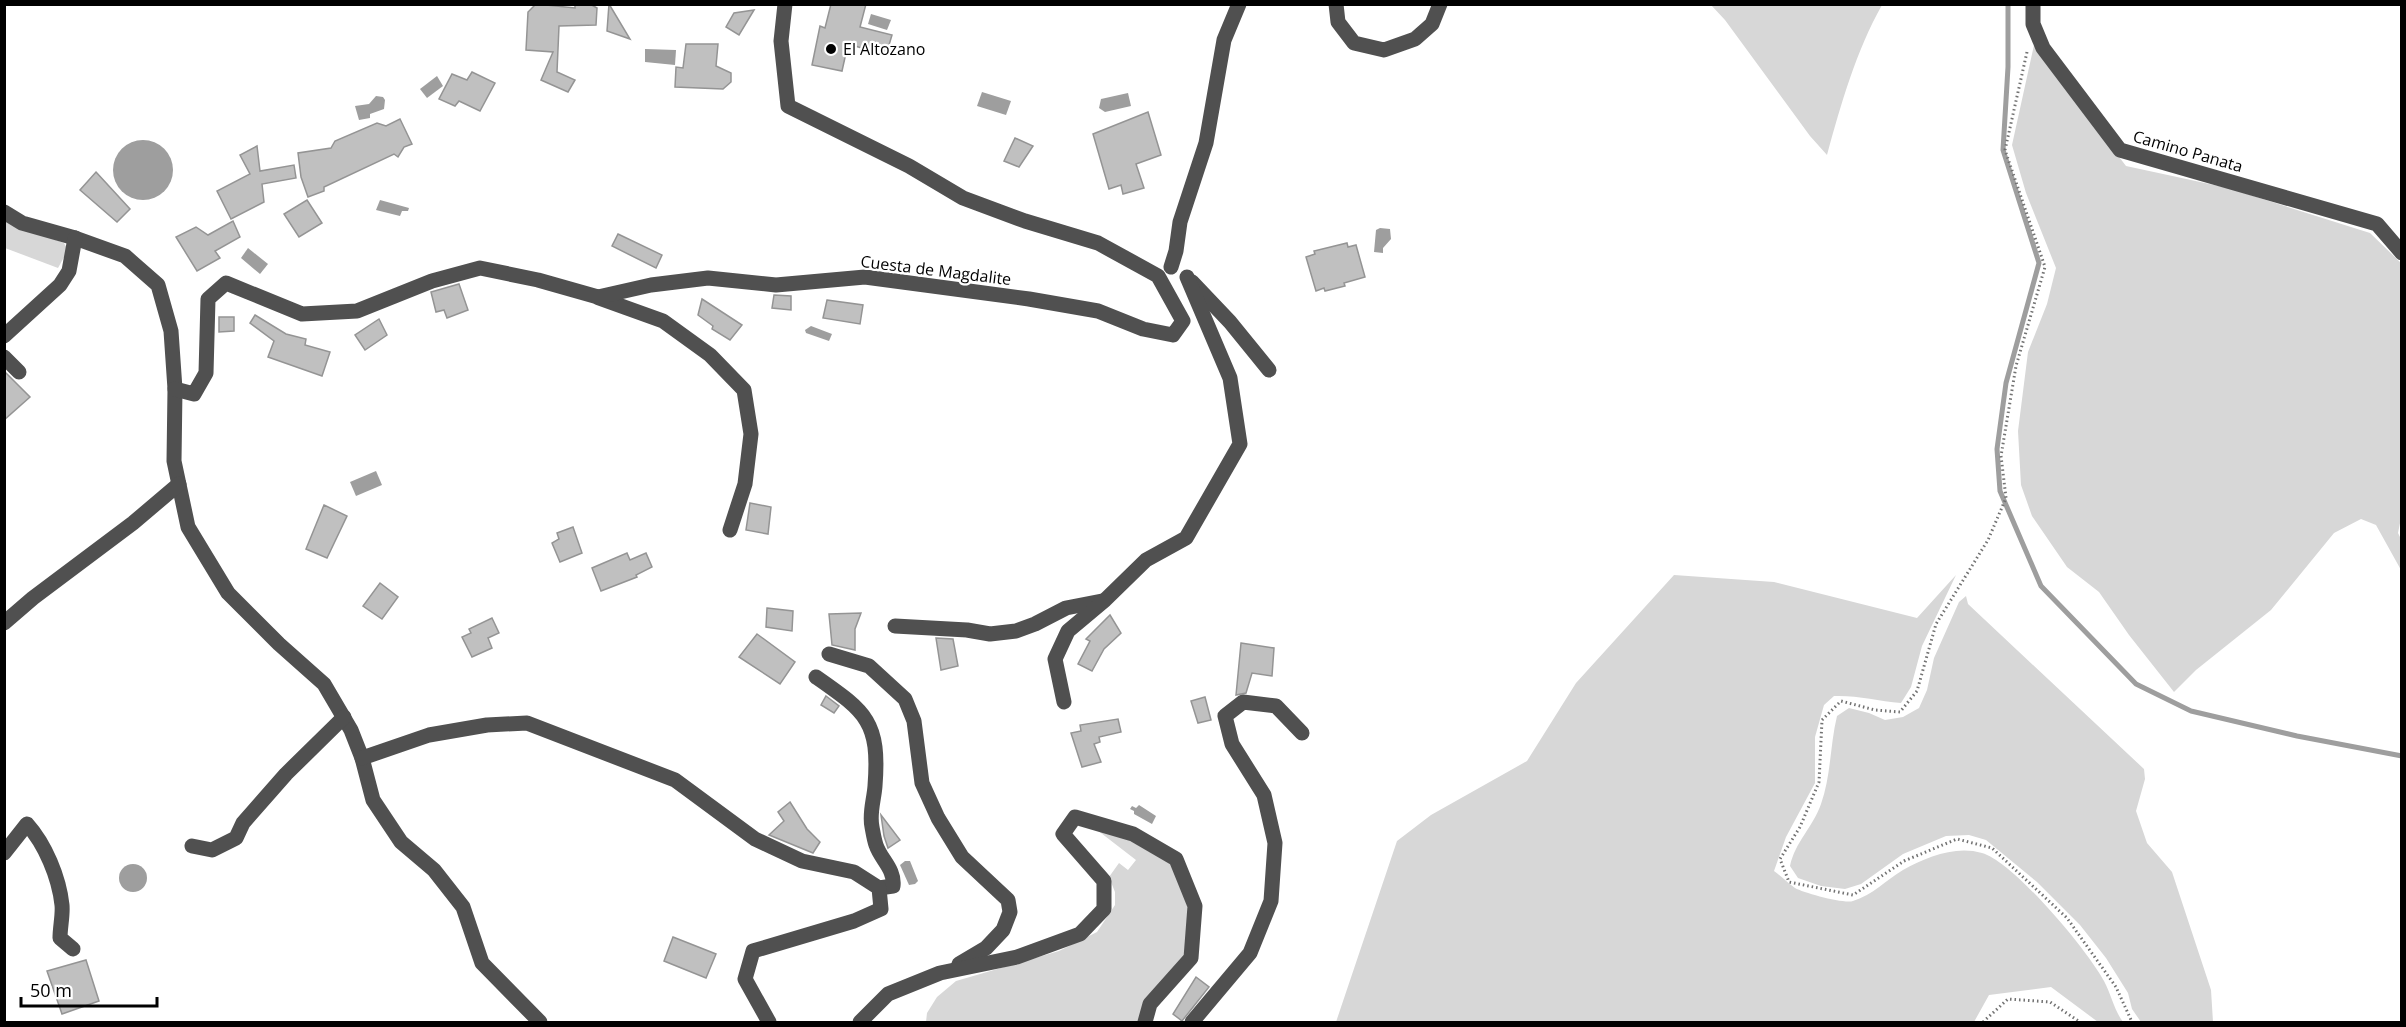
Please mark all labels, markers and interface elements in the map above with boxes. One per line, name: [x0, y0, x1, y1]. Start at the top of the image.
place label: El Altozano: [843, 38, 925, 60]
marker: El Altozano: [824, 42, 838, 56]
street label: Camino Panata: [2131, 125, 2245, 177]
street label: Cuesta de Magdalite: [859, 250, 1013, 290]
scale bar: [21, 970, 158, 1008]
text: 50 m: [30, 978, 72, 1002]

